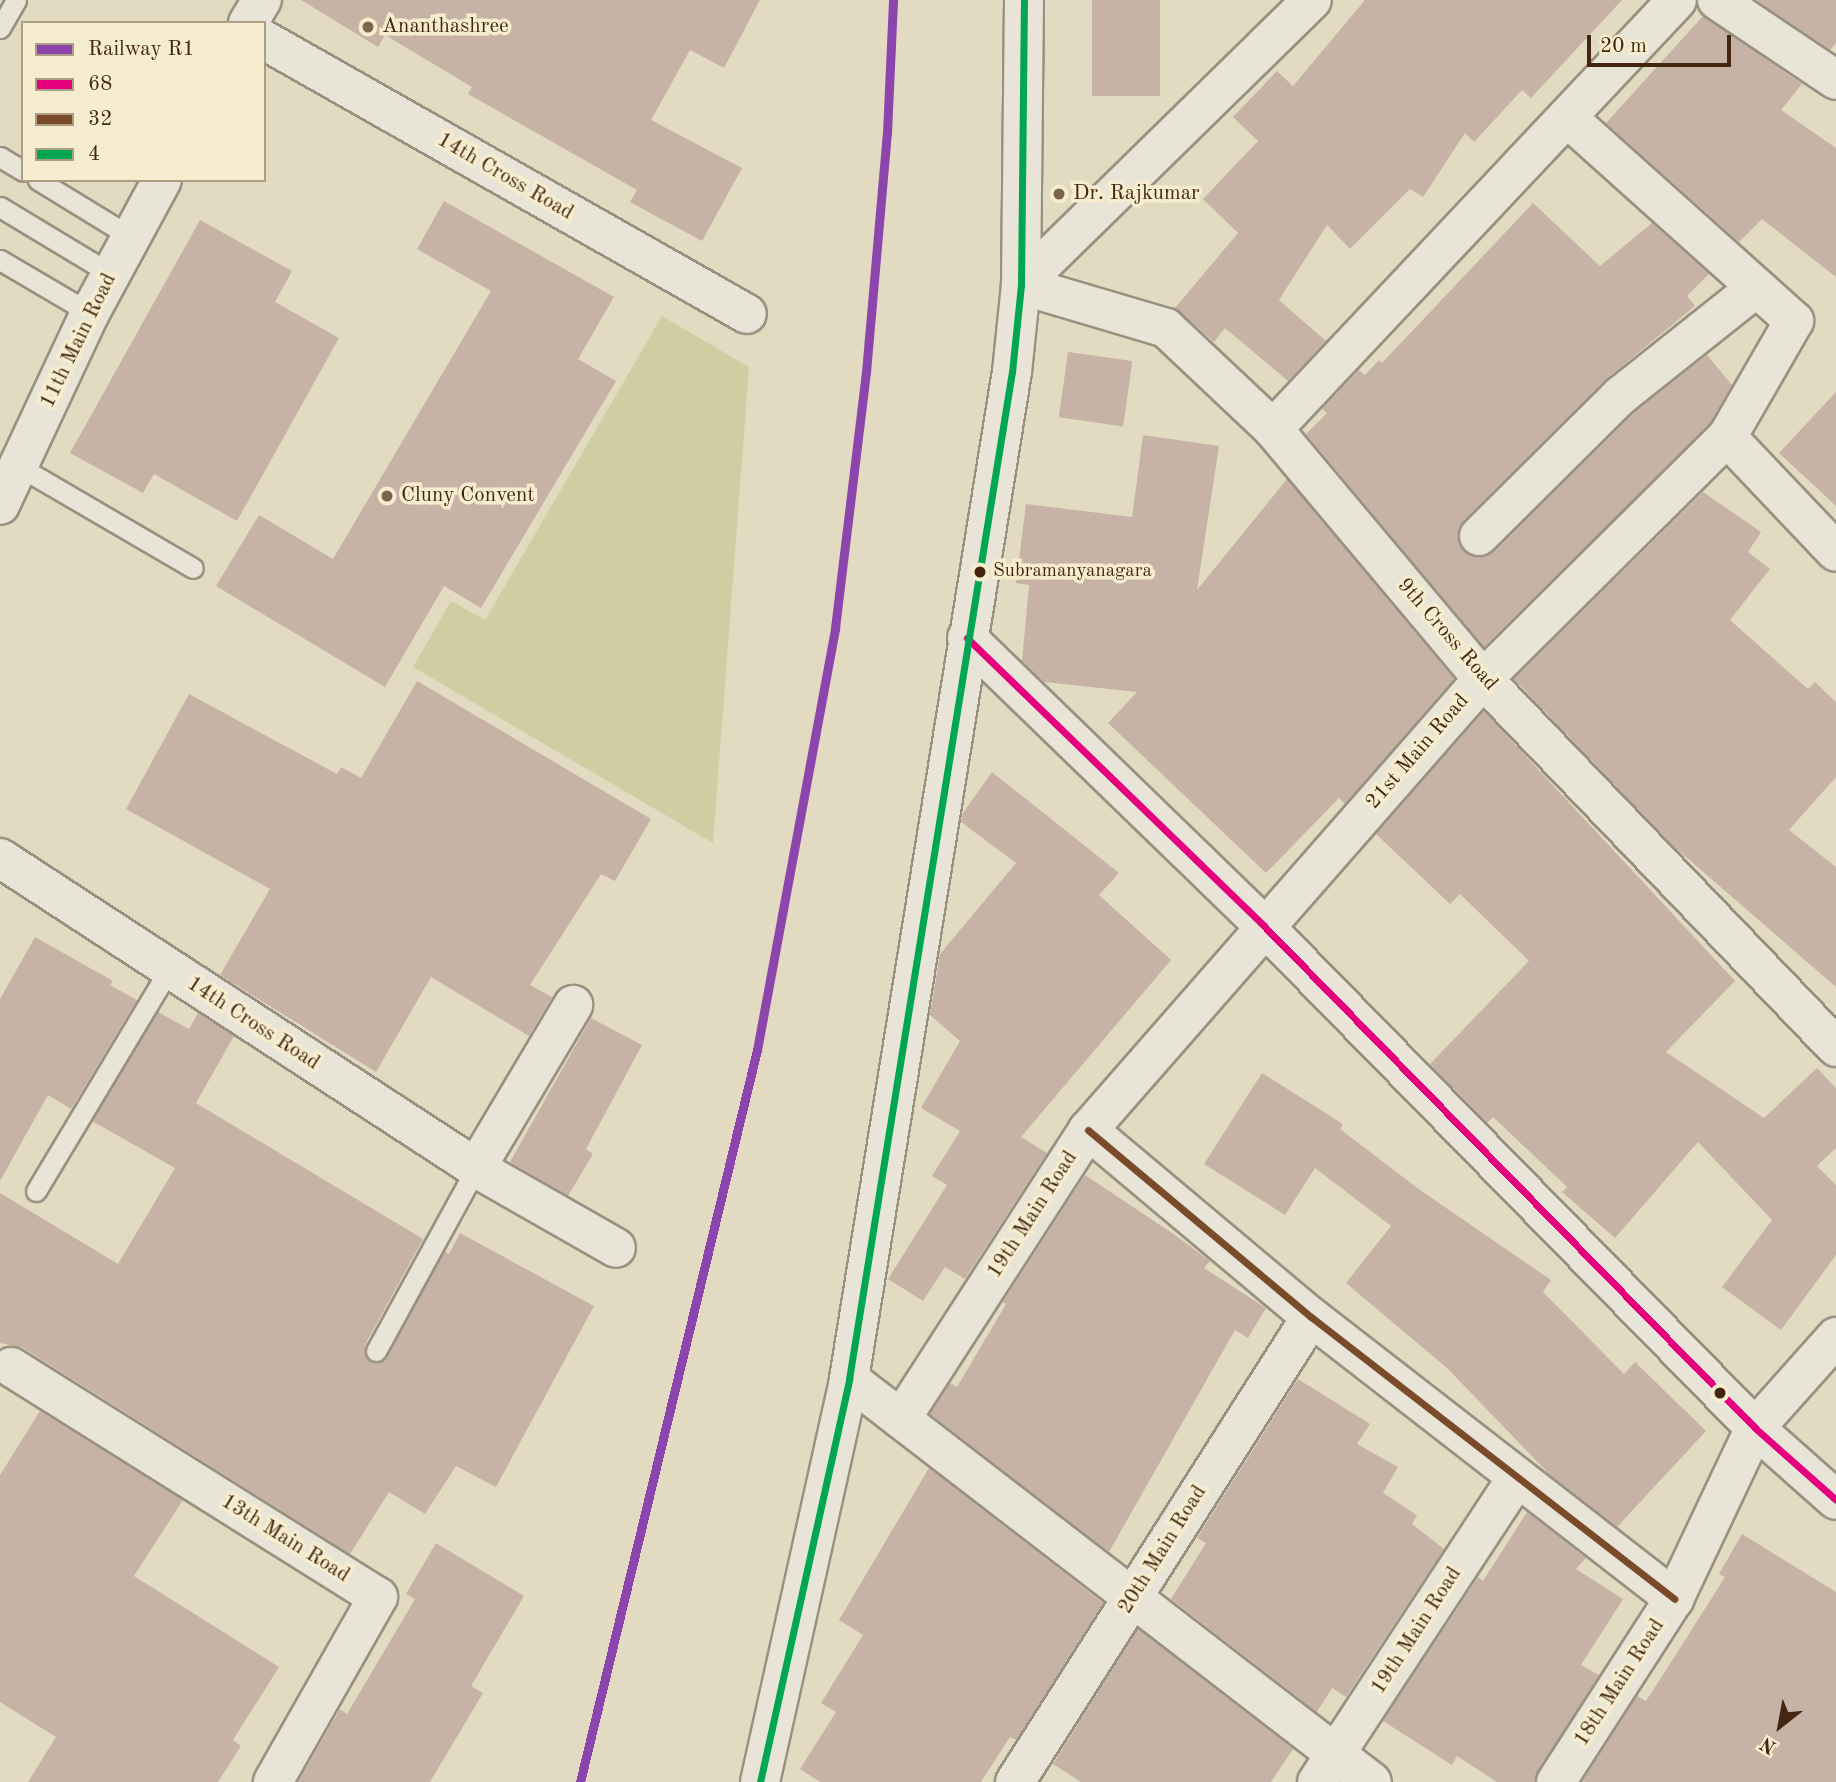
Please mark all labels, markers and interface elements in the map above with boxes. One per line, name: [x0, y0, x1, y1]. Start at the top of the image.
place label: Ananthashree: [382, 14, 509, 40]
marker: Ananthashree: [360, 19, 376, 35]
legend: [21, 21, 266, 182]
scale bar: [1591, 21, 1734, 65]
text: 20 m: [1600, 36, 1647, 57]
text: Railway R1: [88, 39, 195, 60]
text: 68: [88, 74, 112, 95]
text: 32: [88, 109, 112, 130]
street label: 14th Cross Road: [432, 128, 578, 226]
text: 4: [88, 144, 100, 165]
place label: Dr. Rajkumar: [1073, 181, 1200, 207]
marker: Dr. Rajkumar: [1051, 186, 1067, 202]
street label: 11th Main Road: [36, 270, 122, 412]
place label: Cluny Convent: [401, 483, 535, 509]
marker: Cluny Convent: [379, 488, 395, 504]
place label: Subramanyanagara: [993, 561, 1152, 583]
marker: Subramanyanagara: [973, 565, 987, 579]
street label: 9th Cross Road: [1391, 574, 1503, 696]
street label: 21st Main Road: [1361, 689, 1475, 815]
street label: 14th Cross Road: [182, 972, 324, 1076]
street label: 19th Main Road: [982, 1147, 1084, 1283]
unlabelled marker: [1713, 1386, 1727, 1400]
street label: 20th Main Road: [1113, 1481, 1213, 1619]
street label: 13th Main Road: [216, 1489, 354, 1589]
street label: 19th Main Road: [1366, 1563, 1468, 1699]
street label: 18th Main Road: [1569, 1615, 1671, 1751]
north arrow: [1745, 1691, 1815, 1761]
text: N: [1758, 1733, 1780, 1756]

